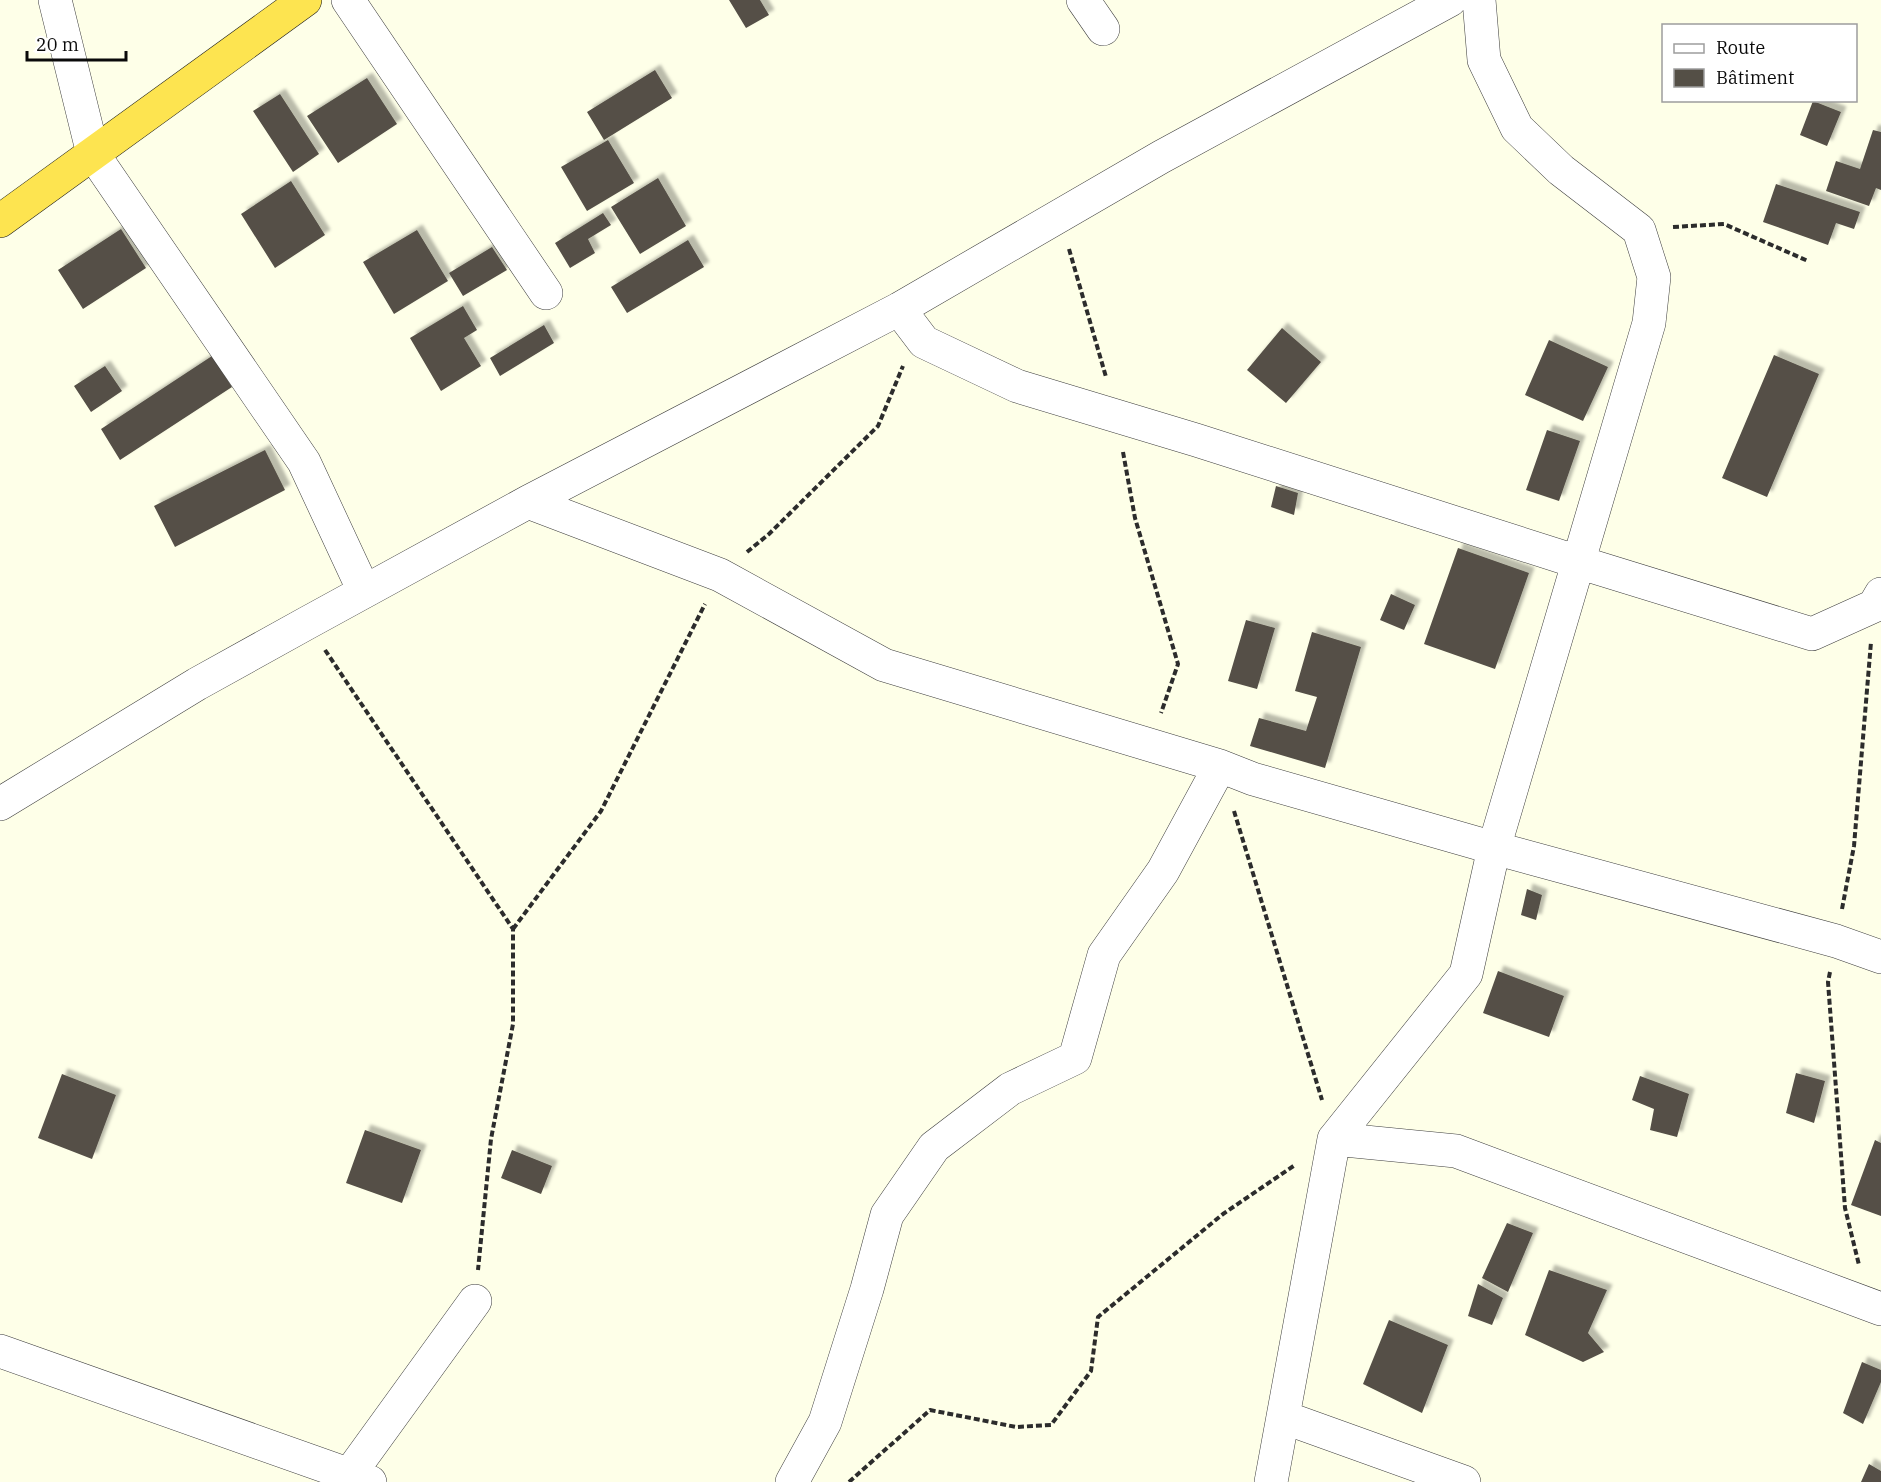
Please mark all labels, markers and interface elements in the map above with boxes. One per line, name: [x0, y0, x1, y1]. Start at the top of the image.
scale bar: [27, 24, 126, 62]
legend: [1662, 24, 1857, 102]
text: 20 m: [36, 33, 79, 56]
text: Route: [1716, 36, 1765, 59]
text: Bâtiment: [1716, 66, 1794, 89]

